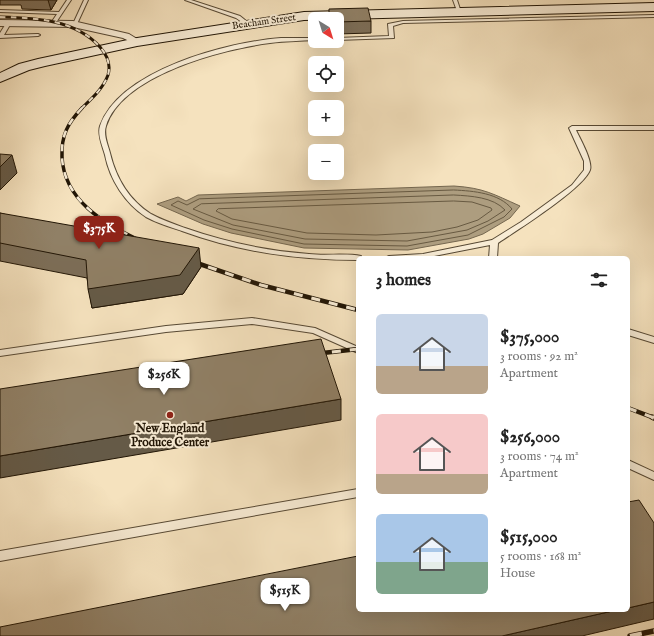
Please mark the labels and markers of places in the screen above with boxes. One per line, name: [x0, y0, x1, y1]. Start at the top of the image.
pin: $375K: [71, 216, 127, 250]
pin: $256K: [136, 362, 192, 396]
marker: New England Produce Center: [165, 410, 175, 420]
place label: New England Produce Center: [131, 421, 210, 450]
pin: $515K: [257, 578, 313, 612]

